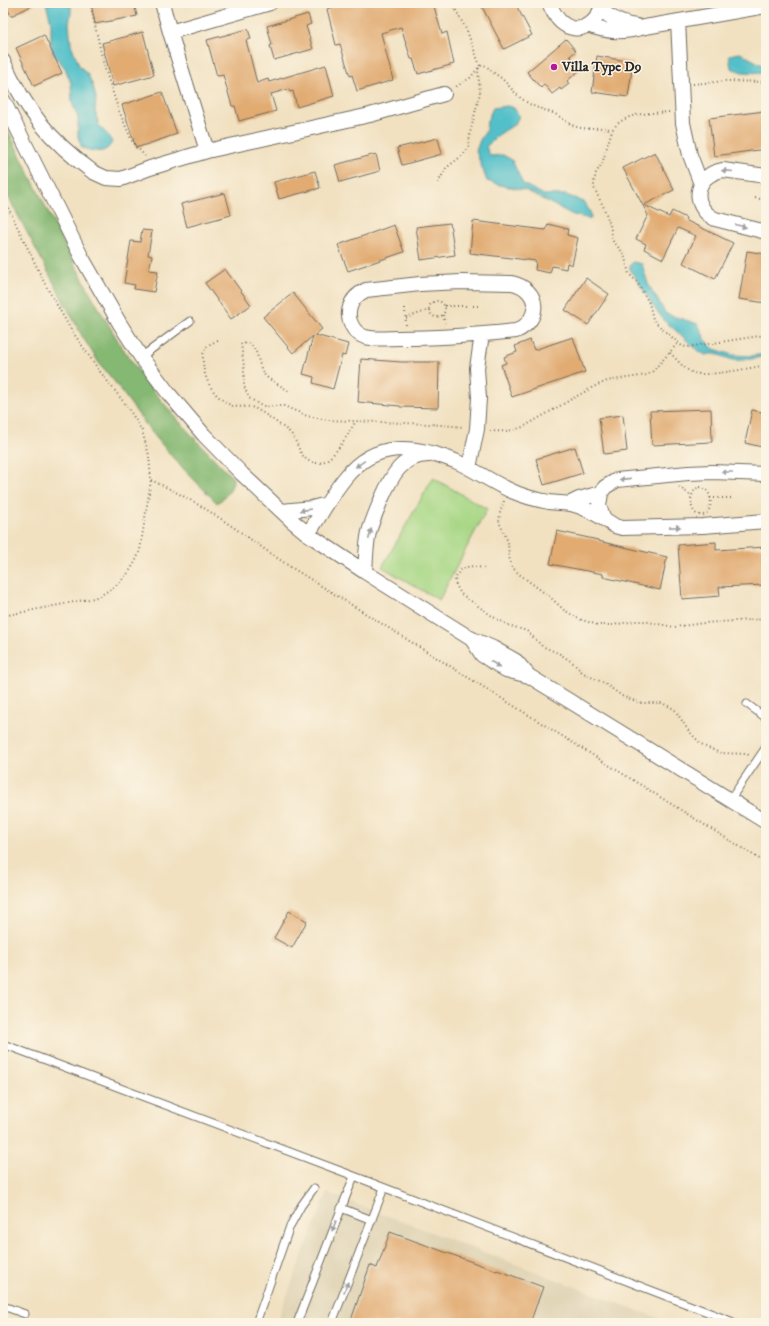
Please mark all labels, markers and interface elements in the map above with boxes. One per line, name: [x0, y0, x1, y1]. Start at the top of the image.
place label: Villa Type D9: [561, 58, 642, 76]
marker: Villa Type D9: [549, 62, 559, 72]
one-way arrow: [721, 168, 733, 175]
one-way arrow: [734, 223, 747, 229]
one-way arrow: [355, 460, 366, 468]
one-way arrow: [720, 469, 733, 475]
one-way arrow: [619, 476, 632, 482]
one-way arrow: [299, 507, 311, 513]
one-way arrow: [669, 524, 682, 530]
one-way arrow: [367, 527, 373, 540]
one-way arrow: [490, 660, 501, 667]
one-way arrow: [331, 1220, 337, 1232]
one-way arrow: [343, 1280, 349, 1292]

